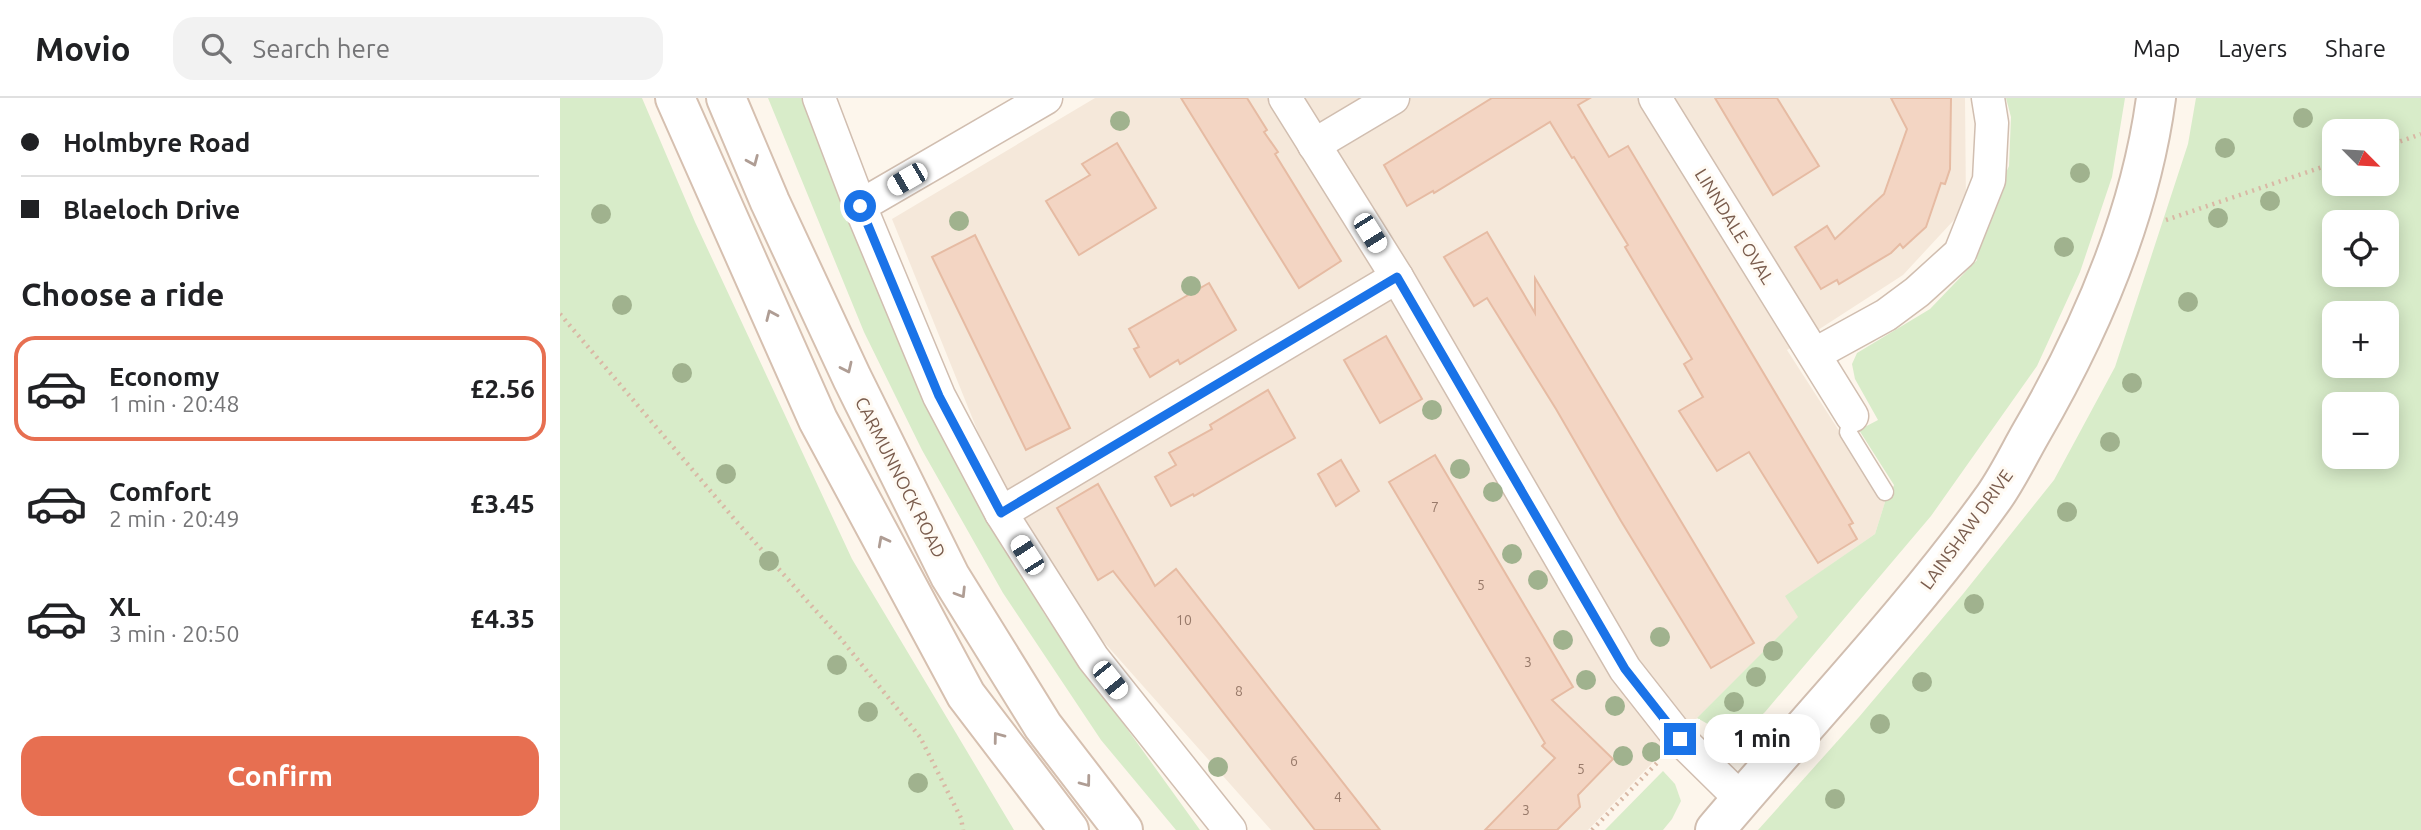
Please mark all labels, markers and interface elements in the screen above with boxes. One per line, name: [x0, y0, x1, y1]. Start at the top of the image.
search box: [173, 17, 663, 80]
icon: search: [197, 29, 235, 67]
text: Movio: [35, 30, 131, 67]
text: Search here: [253, 34, 390, 63]
text: Map: [2133, 35, 2180, 62]
text: Layers: [2218, 35, 2287, 62]
text: Share: [2325, 35, 2386, 62]
north arrow: [2322, 119, 2399, 196]
map controls: [2322, 119, 2399, 469]
text: Holmbyre Road: [63, 128, 250, 157]
one-way arrow: [745, 154, 759, 166]
car: [884, 159, 931, 199]
street label: LINNDALE OVAL: [1691, 165, 1779, 287]
route start: [844, 190, 876, 222]
text: Blaeloch Drive: [63, 195, 240, 224]
car: [1350, 210, 1391, 256]
button: locate: [2322, 210, 2399, 287]
text: Choose a ride: [21, 276, 224, 312]
button: +: [2322, 301, 2399, 378]
one-way arrow: [765, 310, 779, 322]
icon: car: [25, 357, 88, 420]
one-way arrow: [839, 361, 853, 373]
text: Economy: [109, 362, 219, 391]
text: £2.56: [470, 374, 535, 403]
text: 1 min · 20:48: [109, 391, 240, 416]
button: −: [2322, 392, 2399, 469]
street label: CARMUNNOCK ROAD: [852, 393, 950, 561]
street label: LAINSHAW DRIVE: [1916, 465, 2016, 593]
icon: car: [25, 472, 88, 535]
text: Comfort: [109, 477, 212, 506]
text: £3.45: [470, 489, 535, 518]
house number: 7: [1431, 499, 1439, 515]
text: 2 min · 20:49: [109, 506, 240, 531]
car: [1007, 532, 1048, 578]
one-way arrow: [878, 536, 891, 548]
house number: 5: [1477, 577, 1485, 593]
one-way arrow: [952, 585, 965, 598]
icon: car: [25, 587, 88, 650]
text: XL: [109, 592, 140, 621]
text: £4.35: [470, 604, 535, 633]
house number: 10: [1176, 612, 1192, 628]
text: 3 min · 20:50: [109, 621, 240, 646]
house number: 3: [1524, 654, 1532, 670]
car: [1089, 657, 1132, 703]
house number: 8: [1235, 683, 1243, 699]
callout: 1 min: [1704, 714, 1820, 764]
route end: [1664, 723, 1696, 755]
text: 1 min: [1733, 726, 1791, 751]
one-way arrow: [993, 732, 1006, 744]
button: Confirm: [21, 736, 539, 816]
house number: 6: [1290, 753, 1298, 769]
house number: 5: [1577, 761, 1585, 777]
one-way arrow: [1077, 775, 1090, 787]
house number: 4: [1334, 789, 1342, 805]
house number: 3: [1522, 802, 1530, 818]

